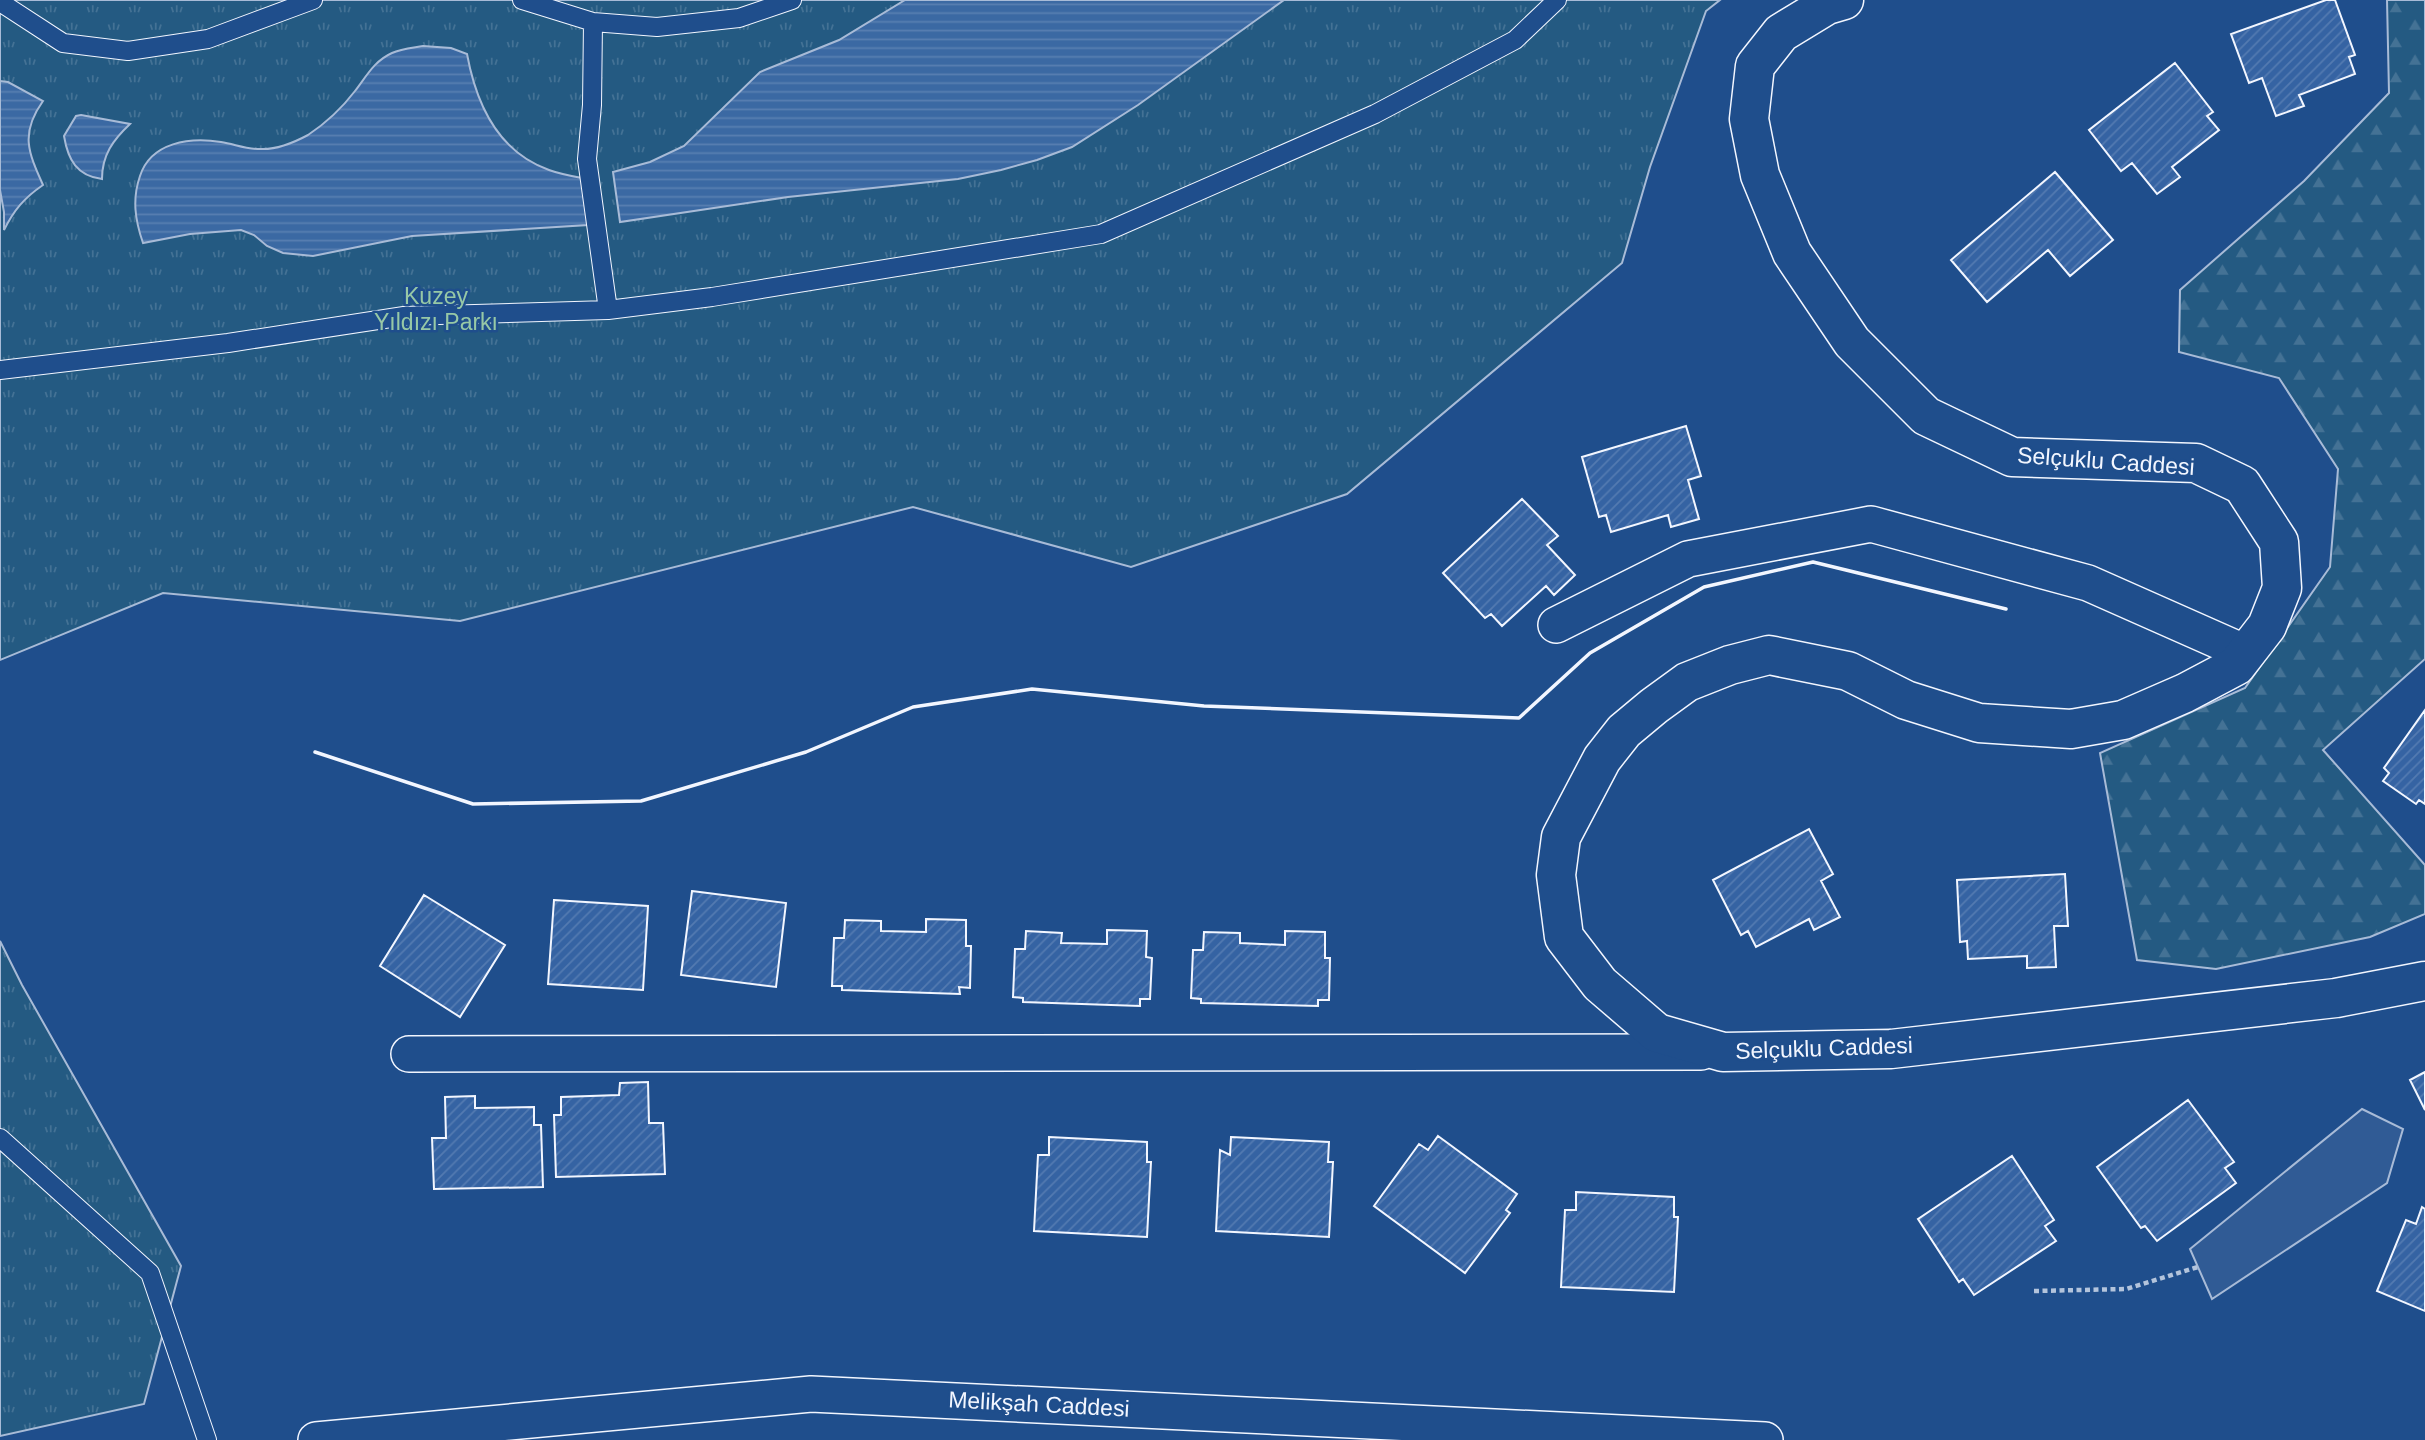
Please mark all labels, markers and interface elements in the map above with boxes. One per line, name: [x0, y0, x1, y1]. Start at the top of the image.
park label: Kuzey Yıldızı Parkı: [374, 283, 498, 335]
street label: Selçuklu Caddesi: [2016, 442, 2196, 480]
street label: Selçuklu Caddesi: [1735, 1032, 1913, 1064]
street label: Melikşah Caddesi: [948, 1386, 1130, 1422]

